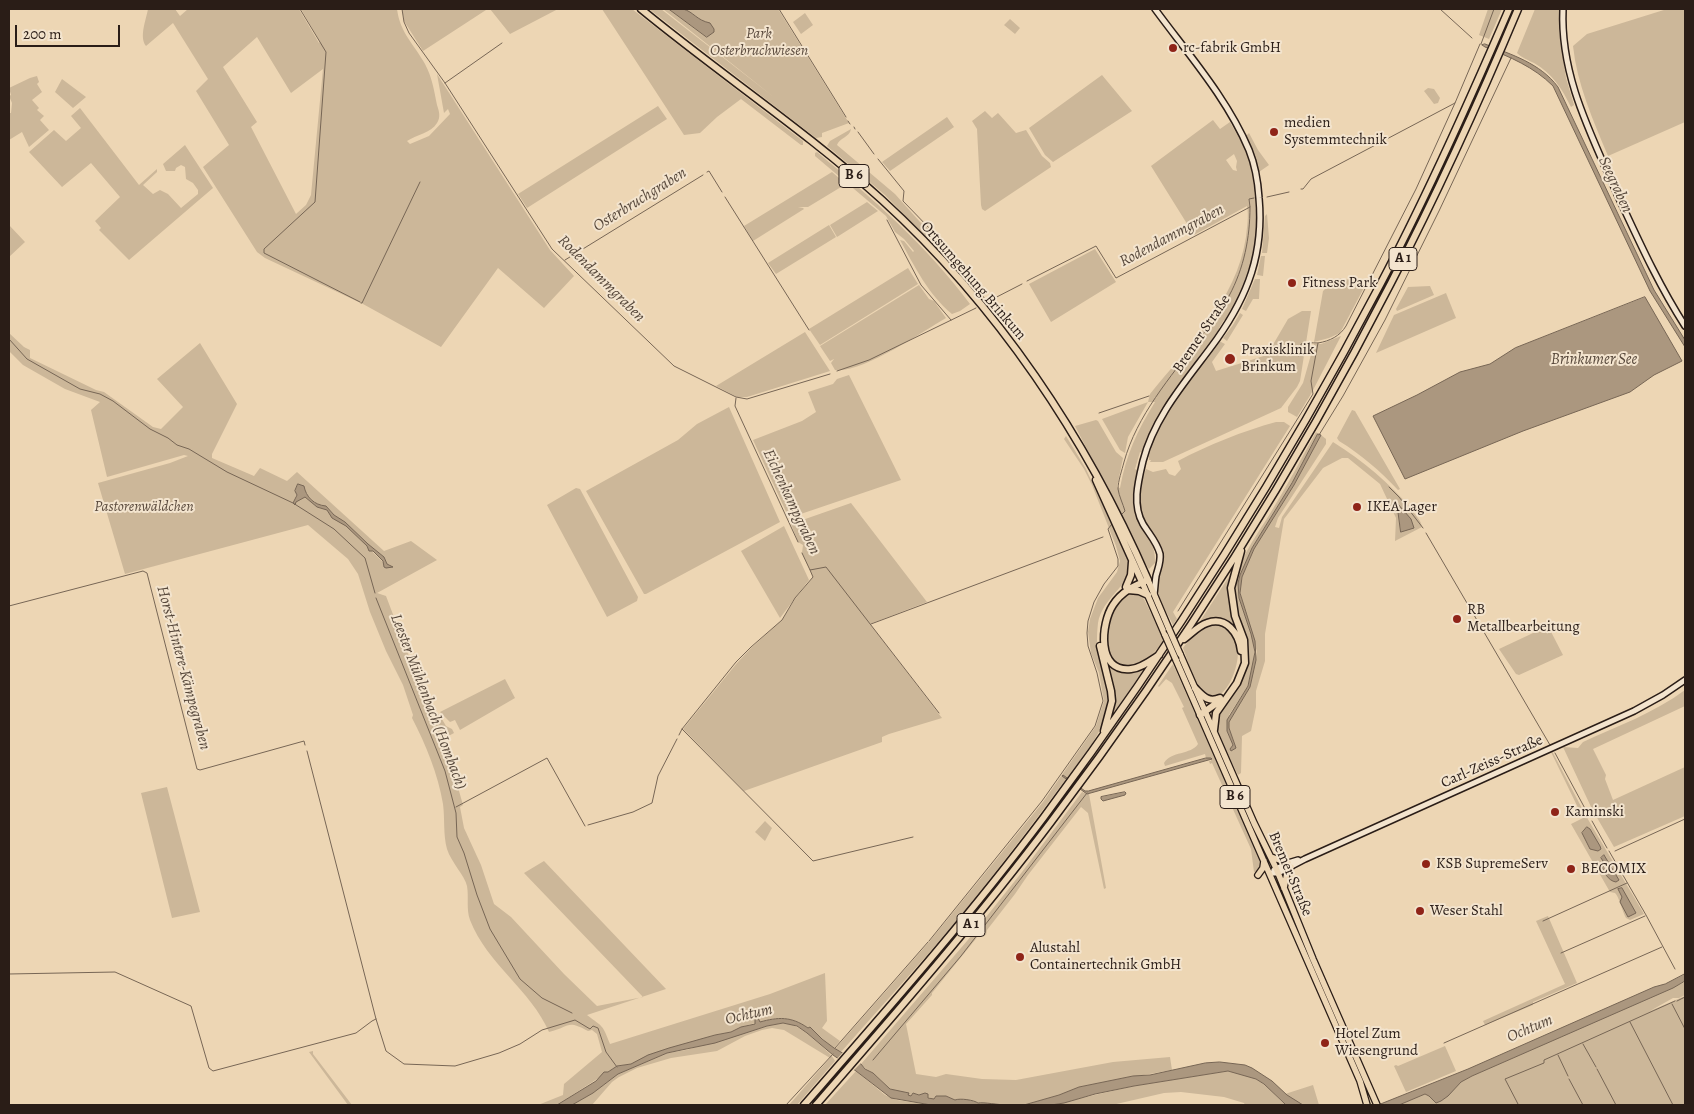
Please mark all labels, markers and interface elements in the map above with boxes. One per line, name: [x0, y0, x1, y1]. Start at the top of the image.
scale bar: [18, 15, 122, 47]
text: 200 m: [23, 24, 62, 44]
park label: Park Osterbruchwiesen: [710, 25, 808, 60]
place label: rc-fabrik GmbH: [1183, 39, 1281, 57]
marker: rc-fabrik GmbH: [1167, 42, 1179, 54]
place label: medien Systemmtechnik: [1284, 114, 1387, 149]
marker: medien Systemmtechnik: [1268, 126, 1280, 138]
water label: Seegraben: [1594, 154, 1636, 216]
water label: Osterbruchgraben: [590, 164, 690, 236]
road number: B 6: [839, 165, 869, 188]
water label: Rodendammgraben: [1116, 200, 1228, 272]
street label: Ortsumgehung Brinkum: [916, 218, 1030, 344]
water label: Rodendammgraben: [553, 231, 649, 327]
road number: A 1: [1389, 248, 1417, 270]
place label: Fitness Park: [1302, 274, 1377, 292]
marker: Fitness Park: [1286, 277, 1298, 289]
street label: Bremer Straße: [1169, 292, 1235, 376]
place label: Praxisklinik Brinkum: [1241, 341, 1314, 376]
water label: Brinkumer See: [1551, 350, 1637, 370]
marker: Praxisklinik Brinkum: [1223, 352, 1237, 366]
water label: Eichenkampgraben: [758, 446, 824, 558]
park label: Pastorenwäldchen: [94, 498, 194, 516]
place label: IKEA Lager: [1367, 498, 1437, 516]
marker: IKEA Lager: [1351, 501, 1363, 513]
water label: Horst-Hintere-Kämpegraben: [152, 584, 214, 752]
place label: RB Metallbearbeitung: [1467, 601, 1580, 636]
water label: Leester Mühlenbach (Hombach): [386, 611, 470, 793]
marker: RB Metallbearbeitung: [1451, 613, 1463, 625]
street label: Carl-Zeiss-Straße: [1438, 732, 1546, 792]
road number: B 6: [1220, 786, 1250, 809]
place label: Kaminski: [1565, 803, 1624, 821]
marker: Kaminski: [1549, 806, 1561, 818]
street label: Bremer Straße: [1264, 829, 1316, 919]
place label: KSB SupremeServ: [1436, 855, 1548, 873]
marker: KSB SupremeServ: [1420, 858, 1432, 870]
place label: BECOMIX: [1581, 860, 1646, 878]
marker: BECOMIX: [1565, 863, 1577, 875]
place label: Weser Stahl: [1430, 902, 1503, 920]
marker: Weser Stahl: [1414, 905, 1426, 917]
road number: A 1: [957, 914, 985, 936]
place label: Alustahl Containertechnik GmbH: [1030, 939, 1181, 974]
marker: Alustahl Containertechnik GmbH: [1014, 951, 1026, 963]
water label: Ochtum: [723, 1000, 775, 1030]
water label: Ochtum: [1504, 1011, 1556, 1047]
place label: Hotel Zum Wiesengrund: [1335, 1025, 1418, 1060]
marker: Hotel Zum Wiesengrund: [1319, 1037, 1331, 1049]

